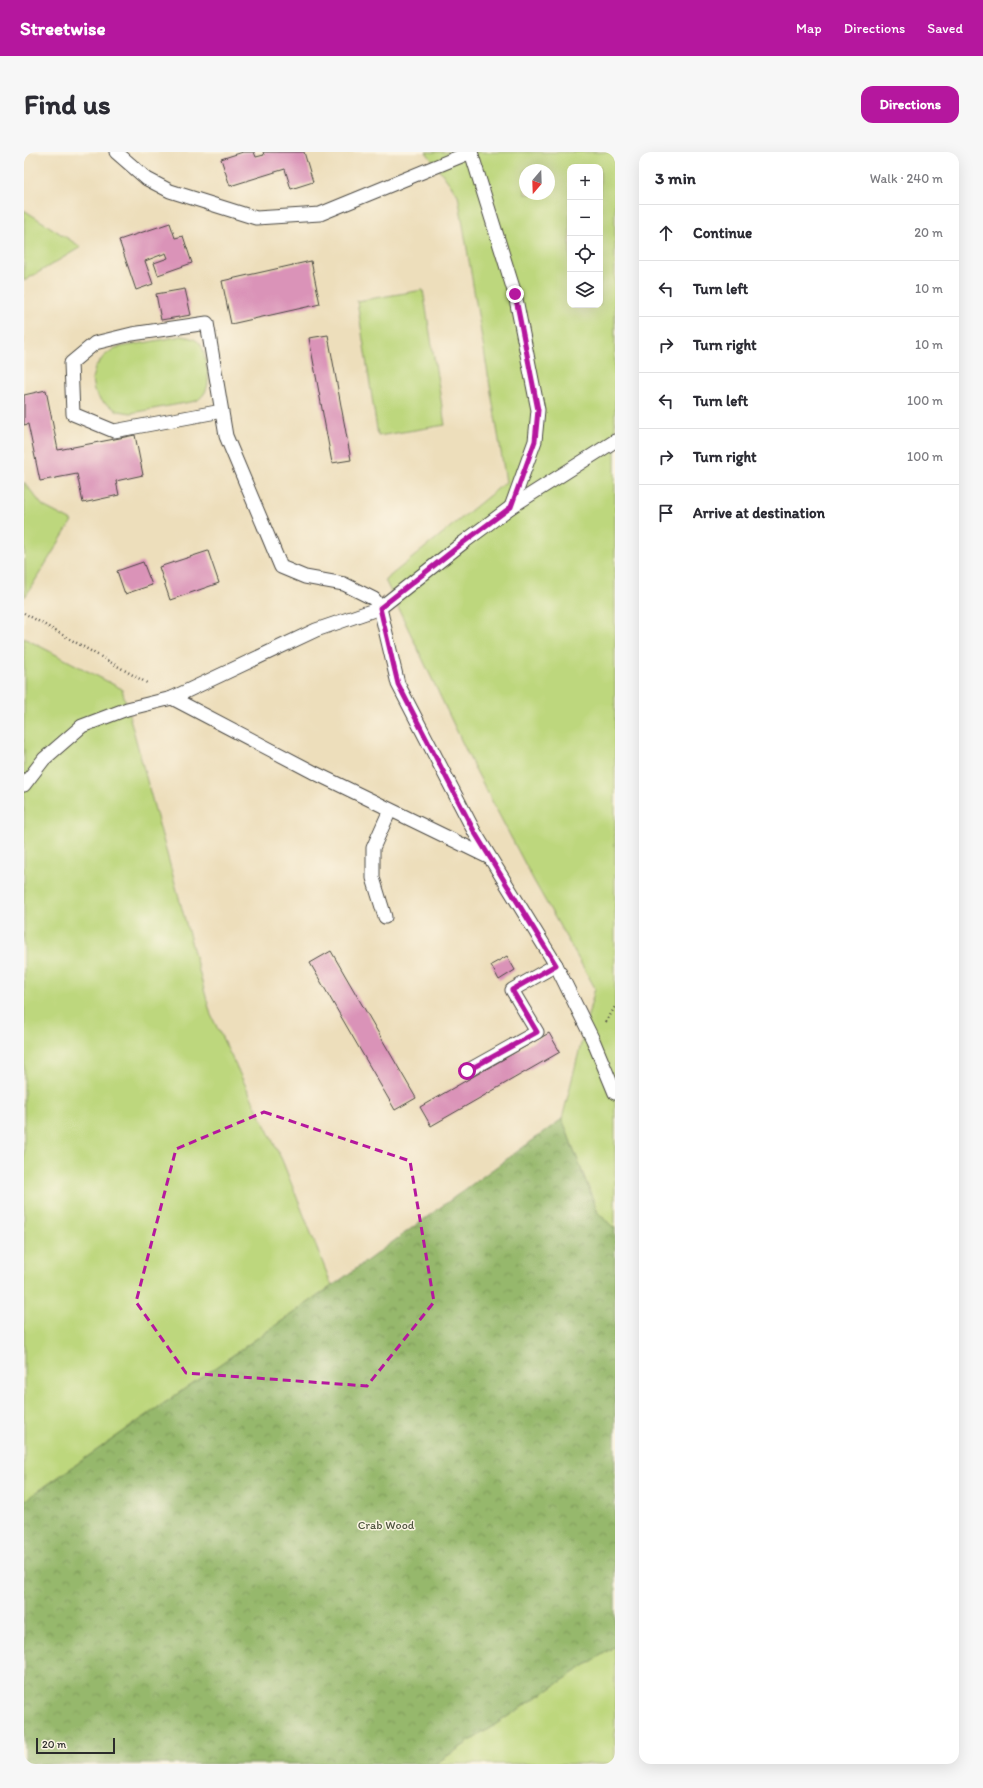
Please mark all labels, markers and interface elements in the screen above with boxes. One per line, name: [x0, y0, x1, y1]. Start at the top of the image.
text: Streetwise: [20, 17, 106, 40]
text: Map: [796, 20, 822, 37]
text: Directions: [844, 20, 905, 37]
text: Saved: [927, 20, 963, 37]
button: Directions: [861, 86, 959, 123]
text: Find us: [24, 87, 111, 121]
north arrow: [519, 164, 555, 200]
map controls: [567, 164, 603, 308]
button: +: [567, 164, 603, 200]
text: 3 min: [655, 168, 696, 188]
text: Walk · 240 m: [870, 171, 943, 186]
button: −: [567, 200, 603, 236]
icon: ahead: [655, 222, 677, 244]
text: Continue: [693, 224, 752, 242]
text: 20 m: [914, 225, 943, 240]
button: locate: [567, 236, 603, 272]
button: layers: [567, 272, 603, 308]
icon: left: [655, 278, 677, 300]
text: Turn left: [693, 280, 748, 298]
text: 10 m: [915, 281, 943, 296]
route end: [506, 285, 524, 303]
icon: right: [655, 334, 677, 356]
text: Turn right: [693, 336, 757, 354]
text: 10 m: [915, 337, 943, 352]
icon: left: [655, 390, 677, 412]
text: Turn left: [693, 392, 748, 410]
text: 100 m: [907, 393, 943, 408]
icon: right: [655, 446, 677, 468]
text: Turn right: [693, 448, 757, 466]
text: 100 m: [907, 449, 943, 464]
icon: arrive: [655, 502, 677, 524]
text: Arrive at destination: [693, 504, 825, 522]
route start: [458, 1062, 476, 1080]
park label: Crab Wood: [358, 1518, 415, 1532]
scale bar: [36, 1736, 115, 1755]
text: 20 m: [42, 1738, 66, 1751]

